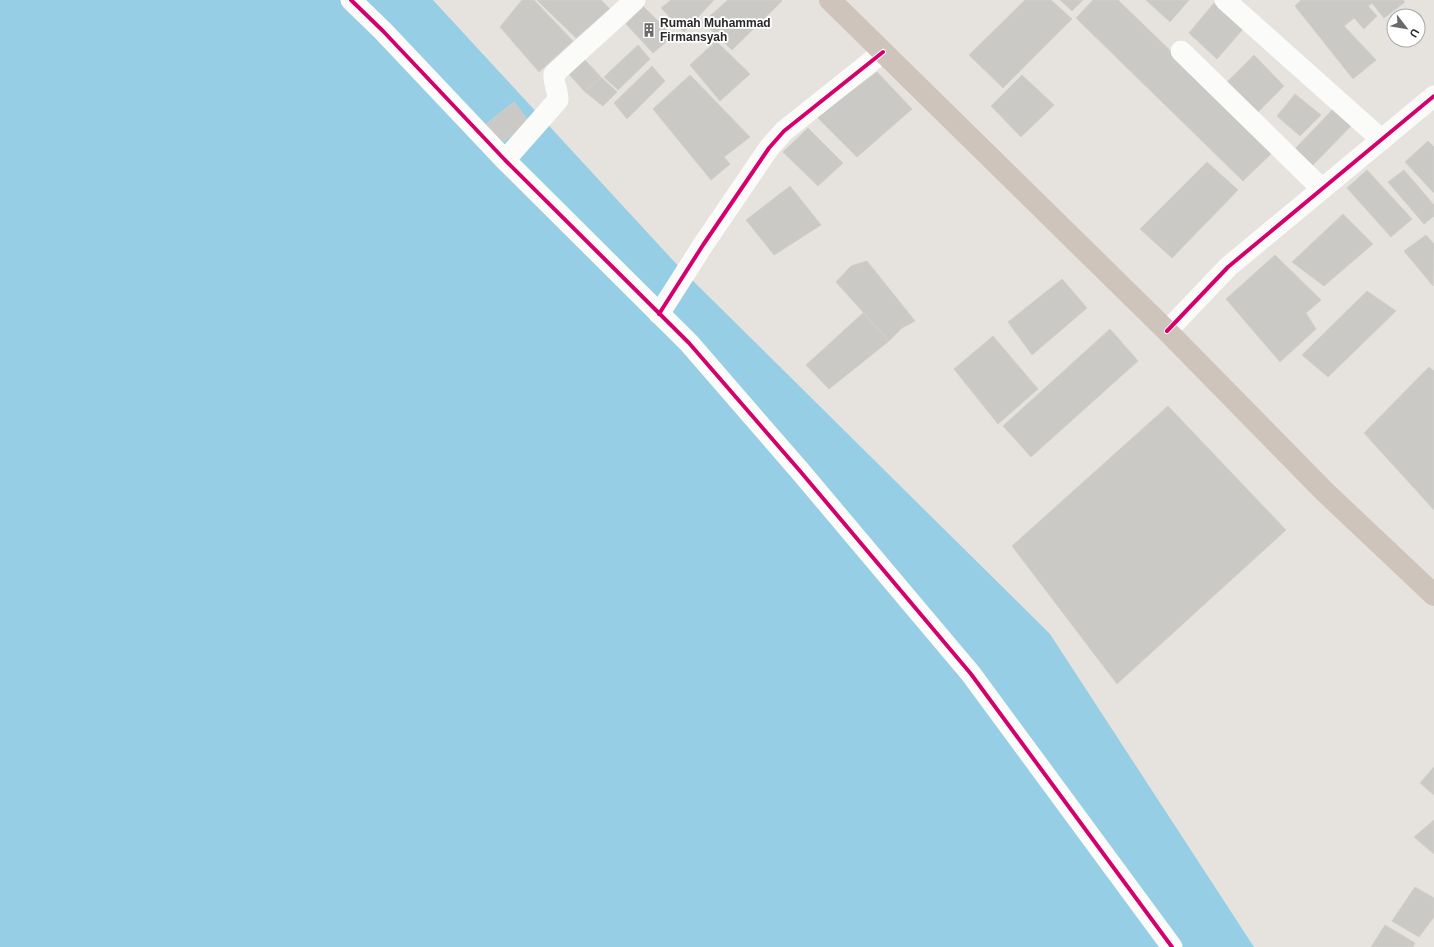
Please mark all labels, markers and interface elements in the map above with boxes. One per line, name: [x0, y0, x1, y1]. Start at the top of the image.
north arrow: [1386, 8, 1426, 48]
place label: Rumah Muhammad Firmansyah: [660, 16, 771, 44]
building icon: Rumah Muhammad Firmansyah: [641, 22, 657, 38]
text: U: [1407, 27, 1422, 40]

